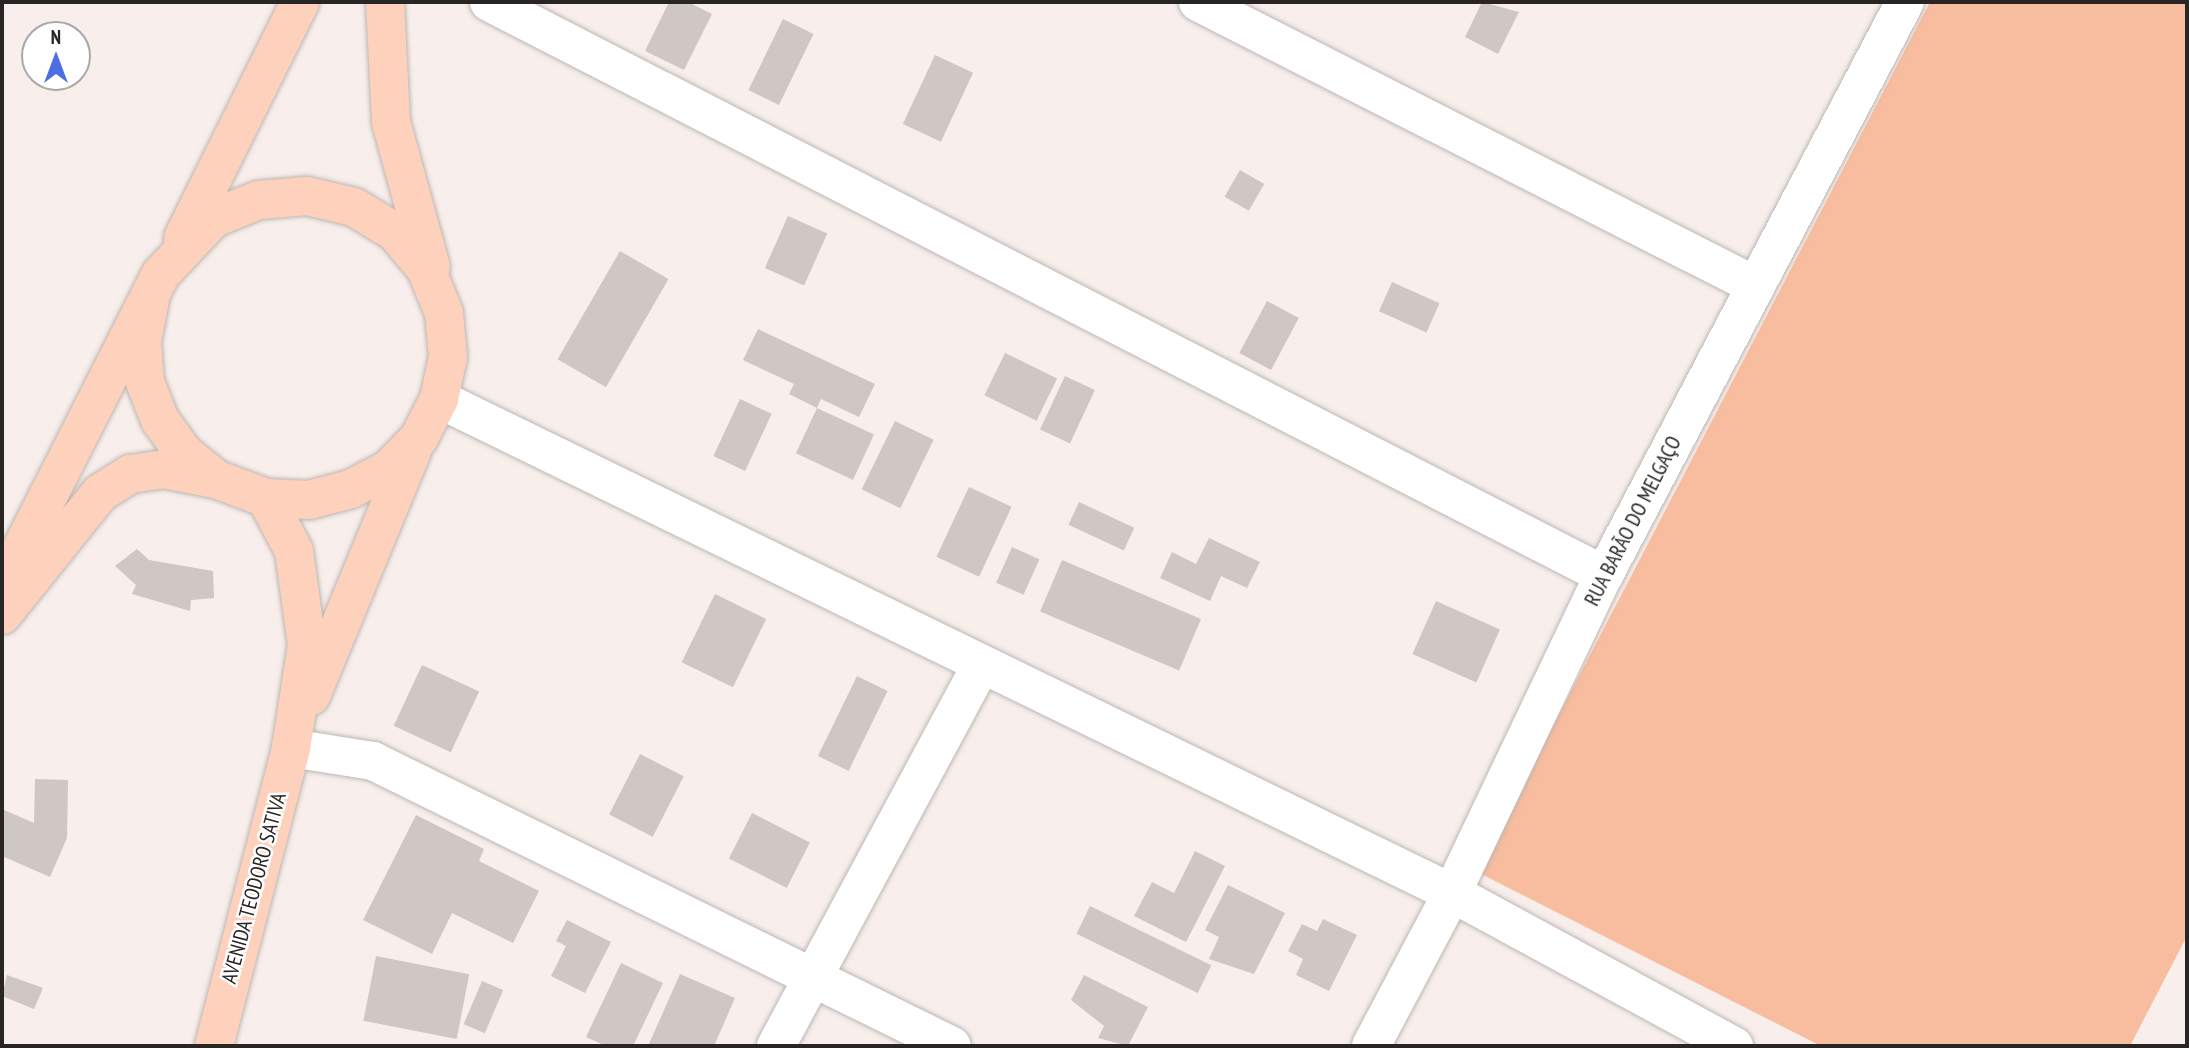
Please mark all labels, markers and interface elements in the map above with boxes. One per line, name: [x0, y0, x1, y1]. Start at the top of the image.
north arrow: [21, 21, 91, 91]
text: N: [51, 25, 61, 49]
street label: RUA BARÃO DO MELGAÇO: [1579, 432, 1687, 610]
street label: AVENIDA TEODORO SATIVA: [216, 789, 292, 987]

